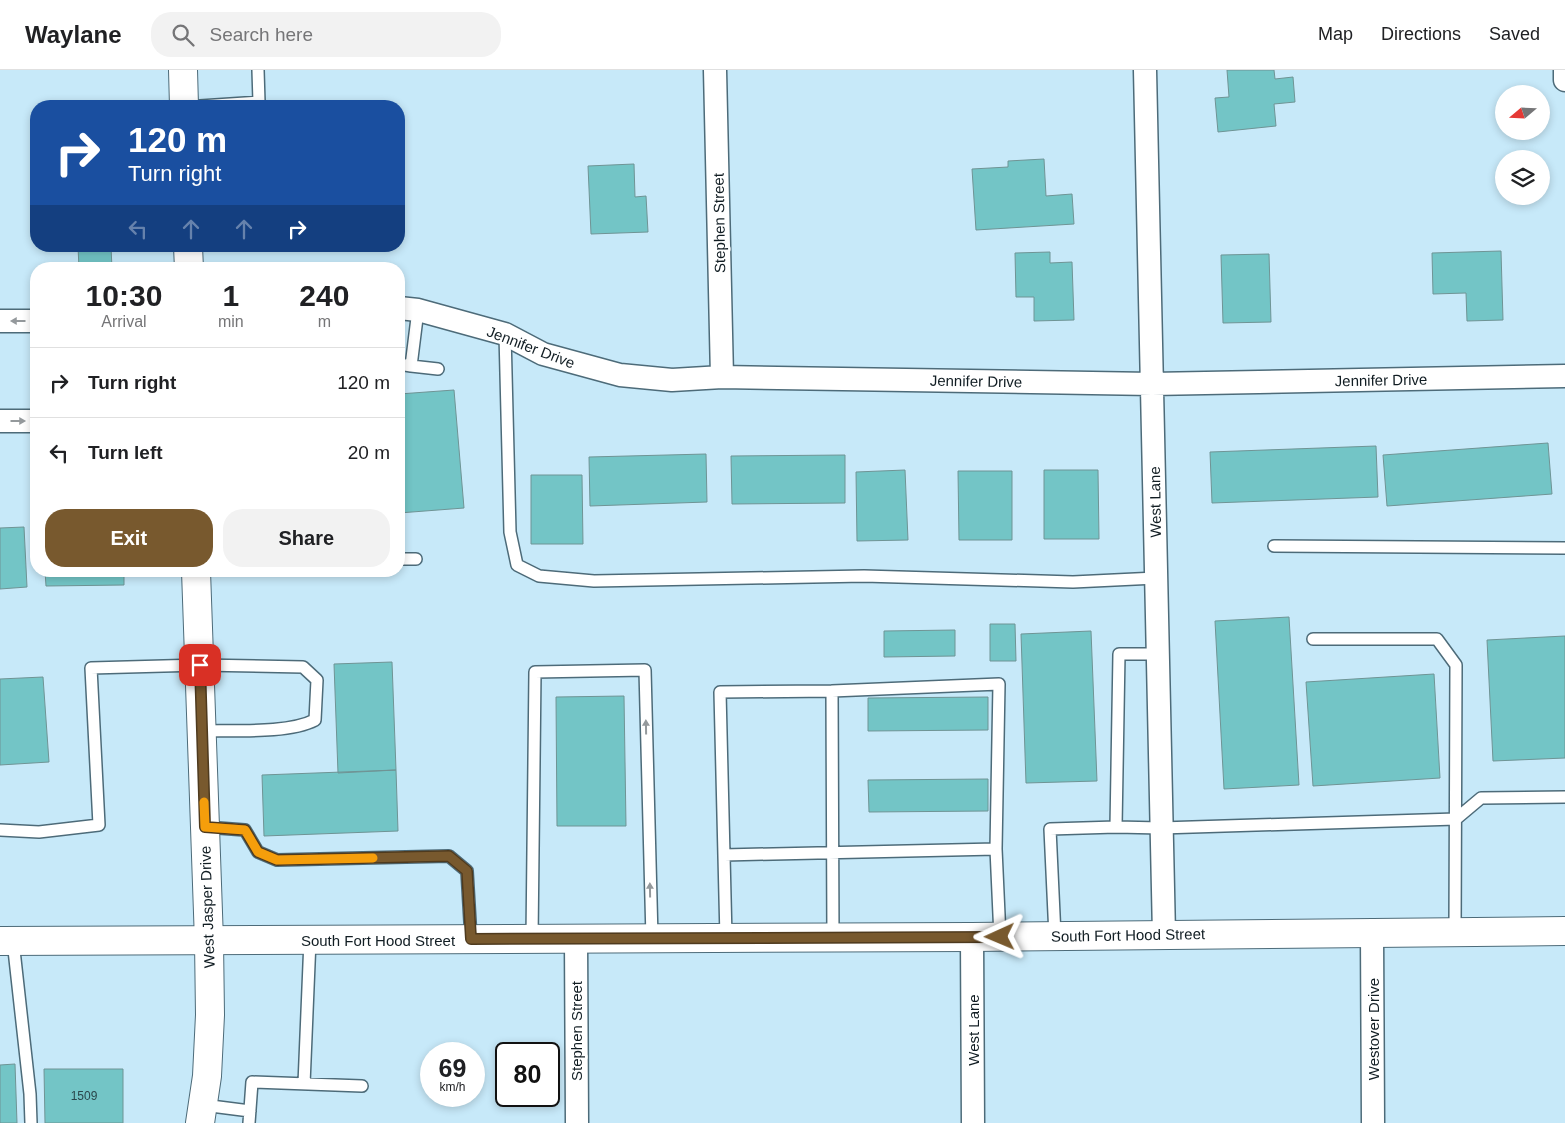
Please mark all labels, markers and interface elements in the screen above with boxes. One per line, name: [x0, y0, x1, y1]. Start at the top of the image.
search box: [151, 12, 501, 57]
text: Waylane: [25, 21, 121, 48]
icon: search: [169, 21, 197, 49]
text: Search here: [209, 24, 313, 45]
text: Map: [1318, 24, 1353, 44]
text: Directions: [1381, 24, 1461, 44]
text: Saved: [1489, 24, 1540, 44]
north arrow: [1495, 85, 1550, 140]
map controls: [1495, 85, 1550, 205]
icon: right: [45, 120, 110, 185]
text: 120 m: [128, 120, 227, 159]
button: layers: [1495, 150, 1550, 205]
text: Turn right: [128, 161, 221, 186]
street label: Stephen Street: [710, 172, 728, 273]
icon: left: [124, 215, 152, 243]
icon: ahead: [177, 215, 205, 243]
icon: ahead: [230, 215, 258, 243]
icon: right: [283, 215, 311, 243]
text: 10:30: [86, 279, 162, 312]
text: 1: [222, 279, 239, 312]
text: 240: [299, 279, 349, 312]
text: Arrival: [101, 313, 147, 330]
text: min: [218, 313, 244, 330]
text: m: [318, 313, 331, 330]
one-way arrow: [10, 317, 26, 325]
street label: Jennifer Drive: [485, 322, 577, 372]
icon: right: [45, 369, 73, 397]
street label: Jennifer Drive: [1335, 371, 1427, 389]
text: Turn right: [88, 372, 176, 393]
text: 120 m: [337, 372, 390, 393]
street label: Jennifer Drive: [930, 372, 1022, 390]
one-way arrow: [10, 417, 26, 425]
icon: left: [45, 439, 73, 467]
text: Turn left: [88, 442, 163, 463]
text: 20 m: [348, 442, 390, 463]
street label: West Lane: [1146, 466, 1164, 538]
button: Exit: [45, 509, 213, 567]
button: Share: [223, 509, 390, 567]
pin: [179, 644, 221, 686]
icon: arrive: [186, 651, 214, 679]
one-way arrow: [642, 719, 650, 735]
street label: West Jasper Drive: [196, 846, 218, 968]
one-way arrow: [646, 881, 654, 897]
position arrow: [973, 910, 1025, 962]
street label: South Fort Hood Street: [1051, 925, 1206, 945]
street label: South Fort Hood Street: [301, 932, 456, 949]
street label: Westover Drive: [1365, 978, 1382, 1080]
street label: Stephen Street: [568, 980, 585, 1081]
street label: West Lane: [965, 994, 982, 1066]
speed limit sign: 80: [495, 1042, 560, 1107]
text: 69: [439, 1054, 466, 1082]
text: km/h: [439, 1080, 466, 1094]
house number: 1509: [71, 1089, 98, 1103]

